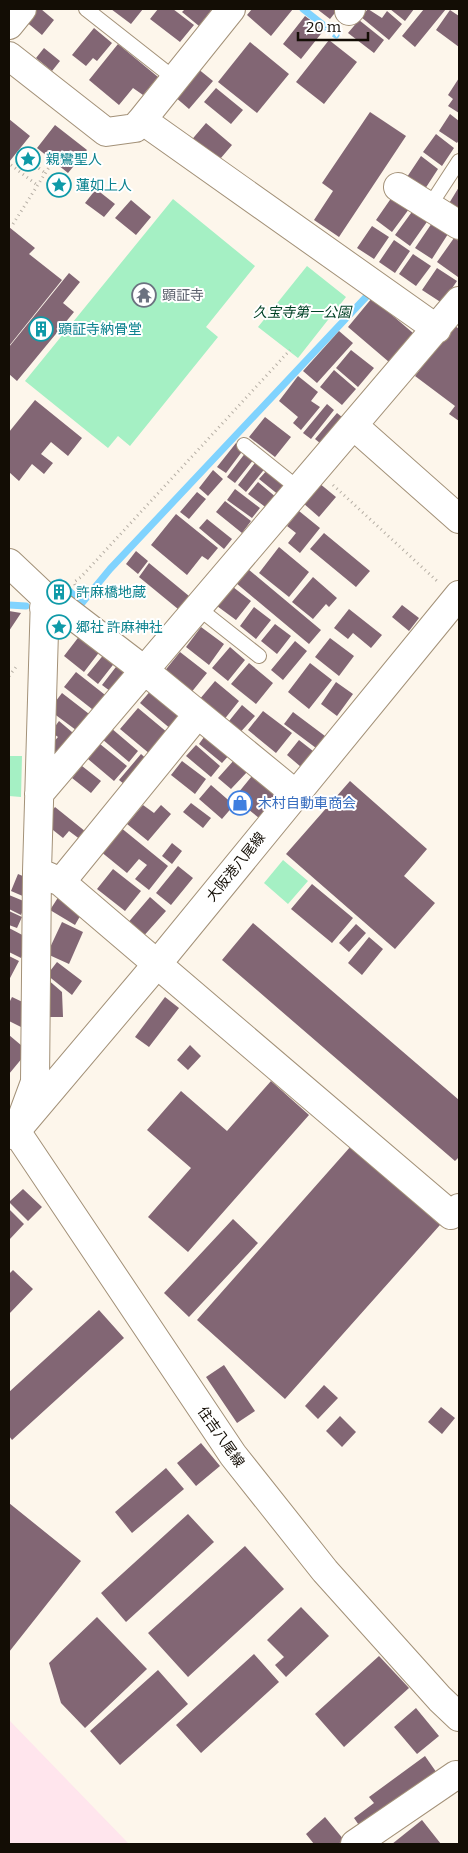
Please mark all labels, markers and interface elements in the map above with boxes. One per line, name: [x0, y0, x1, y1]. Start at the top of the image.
scale bar: [298, 10, 368, 42]
text: 20 m: [306, 18, 342, 36]
place icon: 親鸞聖人: [15, 146, 41, 172]
place label: 親鸞聖人: [46, 151, 102, 168]
place icon: 蓮如上人: [46, 172, 72, 198]
place label: 蓮如上人: [76, 177, 132, 194]
temple icon: 顕証寺: [131, 282, 157, 308]
place label: 顕証寺: [162, 287, 204, 304]
park label: 久宝寺第一公園: [253, 304, 353, 321]
building icon: 顕証寺納骨堂: [28, 316, 54, 342]
place label: 顕証寺納骨堂: [58, 321, 142, 338]
building icon: 許麻橋地蔵: [46, 579, 72, 605]
place label: 許麻橋地蔵: [76, 584, 146, 601]
place icon: 郷社 許麻神社: [46, 614, 72, 640]
place label: 郷社 許麻神社: [76, 619, 163, 636]
shop icon: 木村自動車商会: [227, 790, 253, 816]
place label: 木村自動車商会: [258, 795, 356, 812]
street label: 大阪港八尾線: [203, 829, 269, 905]
street label: 住吉八尾線: [194, 1403, 248, 1471]

